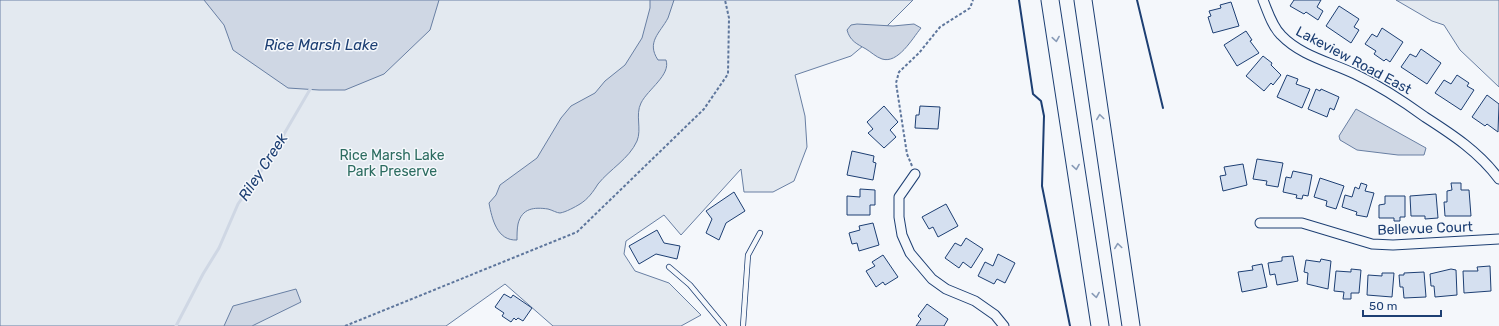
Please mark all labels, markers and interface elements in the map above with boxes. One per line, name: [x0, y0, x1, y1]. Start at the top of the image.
street label: Lakeview Road East: [1293, 23, 1415, 98]
one-way arrow: [1051, 35, 1060, 42]
water label: Rice Marsh Lake: [264, 36, 378, 54]
one-way arrow: [1096, 114, 1105, 120]
water label: Riley Creek: [235, 130, 292, 204]
park label: Rice Marsh Lake Park Preserve: [339, 147, 445, 180]
one-way arrow: [1071, 164, 1080, 170]
street label: Bellevue Court: [1377, 218, 1474, 239]
one-way arrow: [1114, 243, 1123, 249]
one-way arrow: [1091, 292, 1100, 299]
scale bar: [1363, 292, 1441, 318]
text: 50 m: [1369, 299, 1397, 313]

